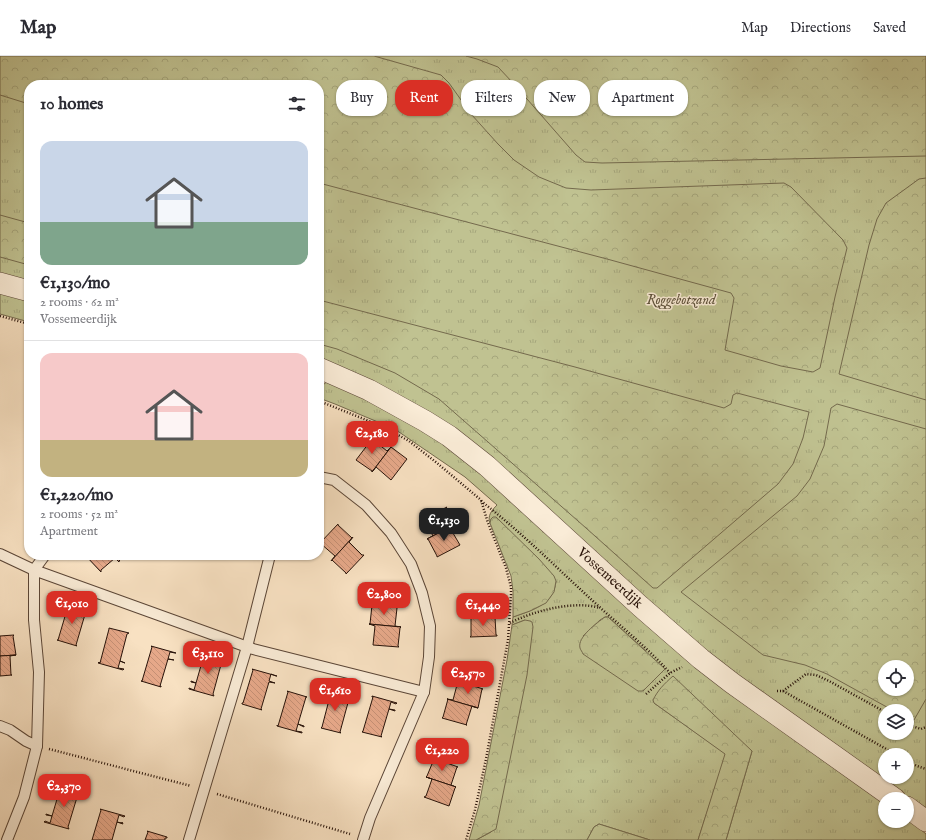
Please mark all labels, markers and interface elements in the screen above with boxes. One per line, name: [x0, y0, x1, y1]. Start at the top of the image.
text: Map: [20, 16, 56, 40]
text: Map: [741, 19, 768, 37]
text: Directions: [790, 19, 851, 37]
text: Saved: [873, 19, 906, 37]
chip: Buy: [336, 80, 387, 116]
chip: Rent: [395, 80, 453, 116]
chip: Filters: [461, 80, 526, 116]
chip: New: [534, 80, 590, 116]
chip: Apartment: [598, 80, 688, 116]
icon: filters: [286, 93, 308, 115]
text: 10 homes: [40, 94, 103, 115]
icon: home: [138, 167, 210, 239]
text: €1,130/mo: [40, 273, 110, 294]
park label: Roggebotzand: [646, 291, 717, 310]
text: 2 rooms · 62 m²: [40, 294, 119, 311]
text: Vossemeerdijk: [40, 311, 117, 328]
icon: home: [138, 379, 210, 451]
pin: €2,180: [339, 421, 405, 455]
text: €2,180: [355, 425, 389, 442]
text: €1,220/mo: [40, 485, 113, 506]
text: 2 rooms · 52 m²: [40, 506, 118, 523]
pin: €1,130: [411, 508, 477, 542]
text: €1,130: [428, 512, 460, 529]
text: Apartment: [40, 523, 98, 540]
street label: Vossemeerdijk: [572, 543, 647, 613]
pin: €2,800: [351, 582, 417, 616]
text: €2,800: [366, 586, 402, 603]
pin: €1,010: [39, 591, 105, 625]
pin: €1,440: [450, 593, 516, 627]
text: €1,010: [55, 595, 89, 612]
text: €1,440: [465, 597, 501, 614]
pin: €3,110: [175, 641, 241, 675]
text: €3,110: [192, 645, 224, 662]
map controls: [878, 660, 914, 828]
button: locate: [878, 660, 914, 696]
pin: €2,570: [435, 661, 501, 695]
text: €2,570: [451, 665, 485, 682]
pin: €1,610: [302, 678, 368, 712]
text: €1,610: [319, 682, 351, 699]
button: layers: [878, 704, 914, 740]
pin: €1,220: [409, 738, 475, 772]
text: €1,220: [425, 742, 459, 759]
button: +: [878, 748, 914, 784]
pin: €2,370: [31, 774, 97, 808]
text: €2,370: [47, 778, 81, 795]
button: −: [878, 792, 914, 828]

